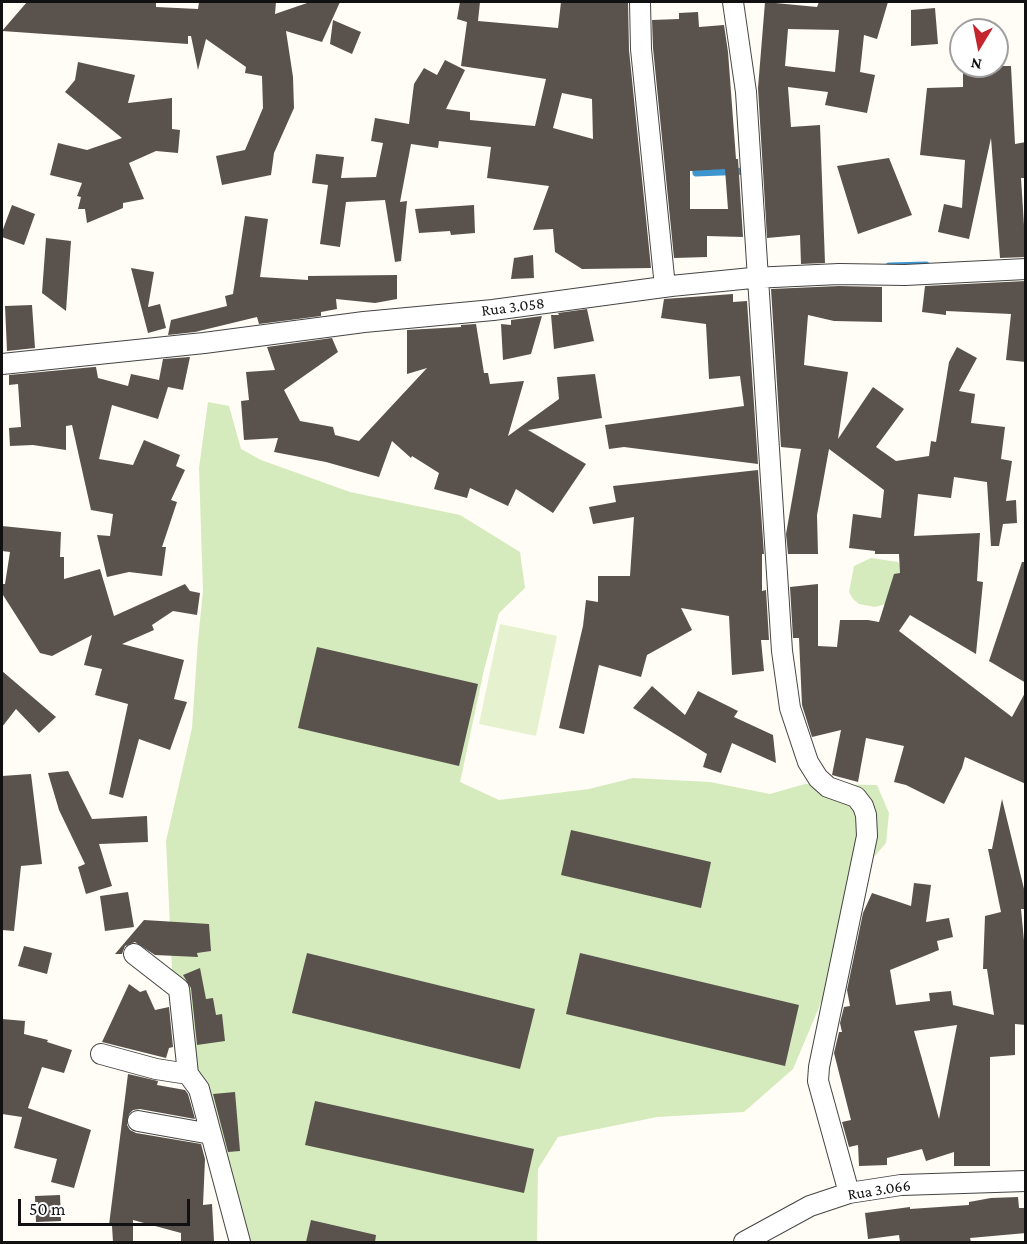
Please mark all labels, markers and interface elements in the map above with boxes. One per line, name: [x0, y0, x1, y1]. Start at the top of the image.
north arrow: [949, 18, 1009, 78]
text: N: [969, 55, 983, 74]
street label: Rua 3.058: [480, 294, 546, 320]
street label: Rua 3.066: [846, 1176, 912, 1204]
scale bar: [21, 1187, 194, 1225]
text: 50 m: [29, 1199, 66, 1219]

